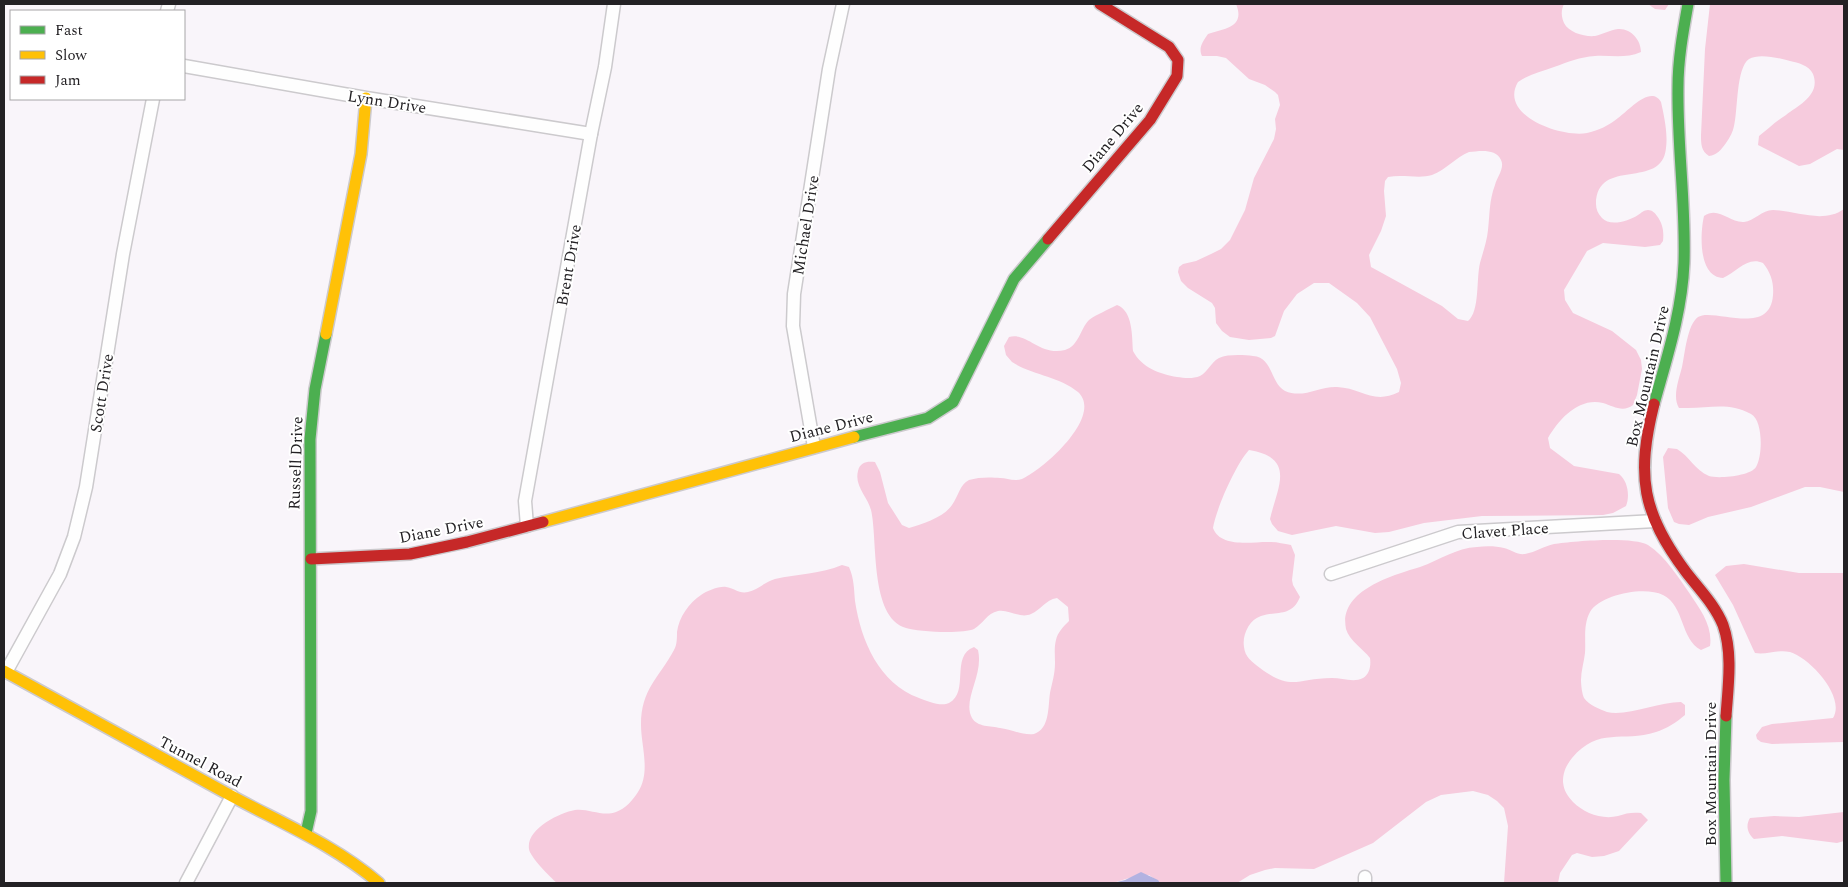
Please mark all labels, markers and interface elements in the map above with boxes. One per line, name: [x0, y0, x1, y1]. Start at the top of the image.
legend: [10, 10, 185, 100]
text: Fast: [55, 19, 83, 42]
text: Slow: [55, 44, 87, 67]
text: Jam: [55, 69, 81, 92]
street label: Lynn Drive: [346, 84, 428, 120]
street label: Diane Drive: [1076, 97, 1149, 178]
street label: Michael Drive: [786, 174, 826, 277]
street label: Brent Drive: [550, 222, 588, 308]
street label: Box Mountain Drive: [1620, 303, 1676, 449]
street label: Scott Drive: [84, 352, 120, 434]
street label: Diane Drive: [787, 405, 876, 449]
street label: Russell Drive: [282, 416, 310, 510]
street label: Diane Drive: [397, 510, 485, 550]
street label: Clavet Place: [1461, 516, 1549, 546]
street label: Box Mountain Drive: [1699, 702, 1723, 846]
street label: Tunnel Road: [155, 730, 246, 794]

